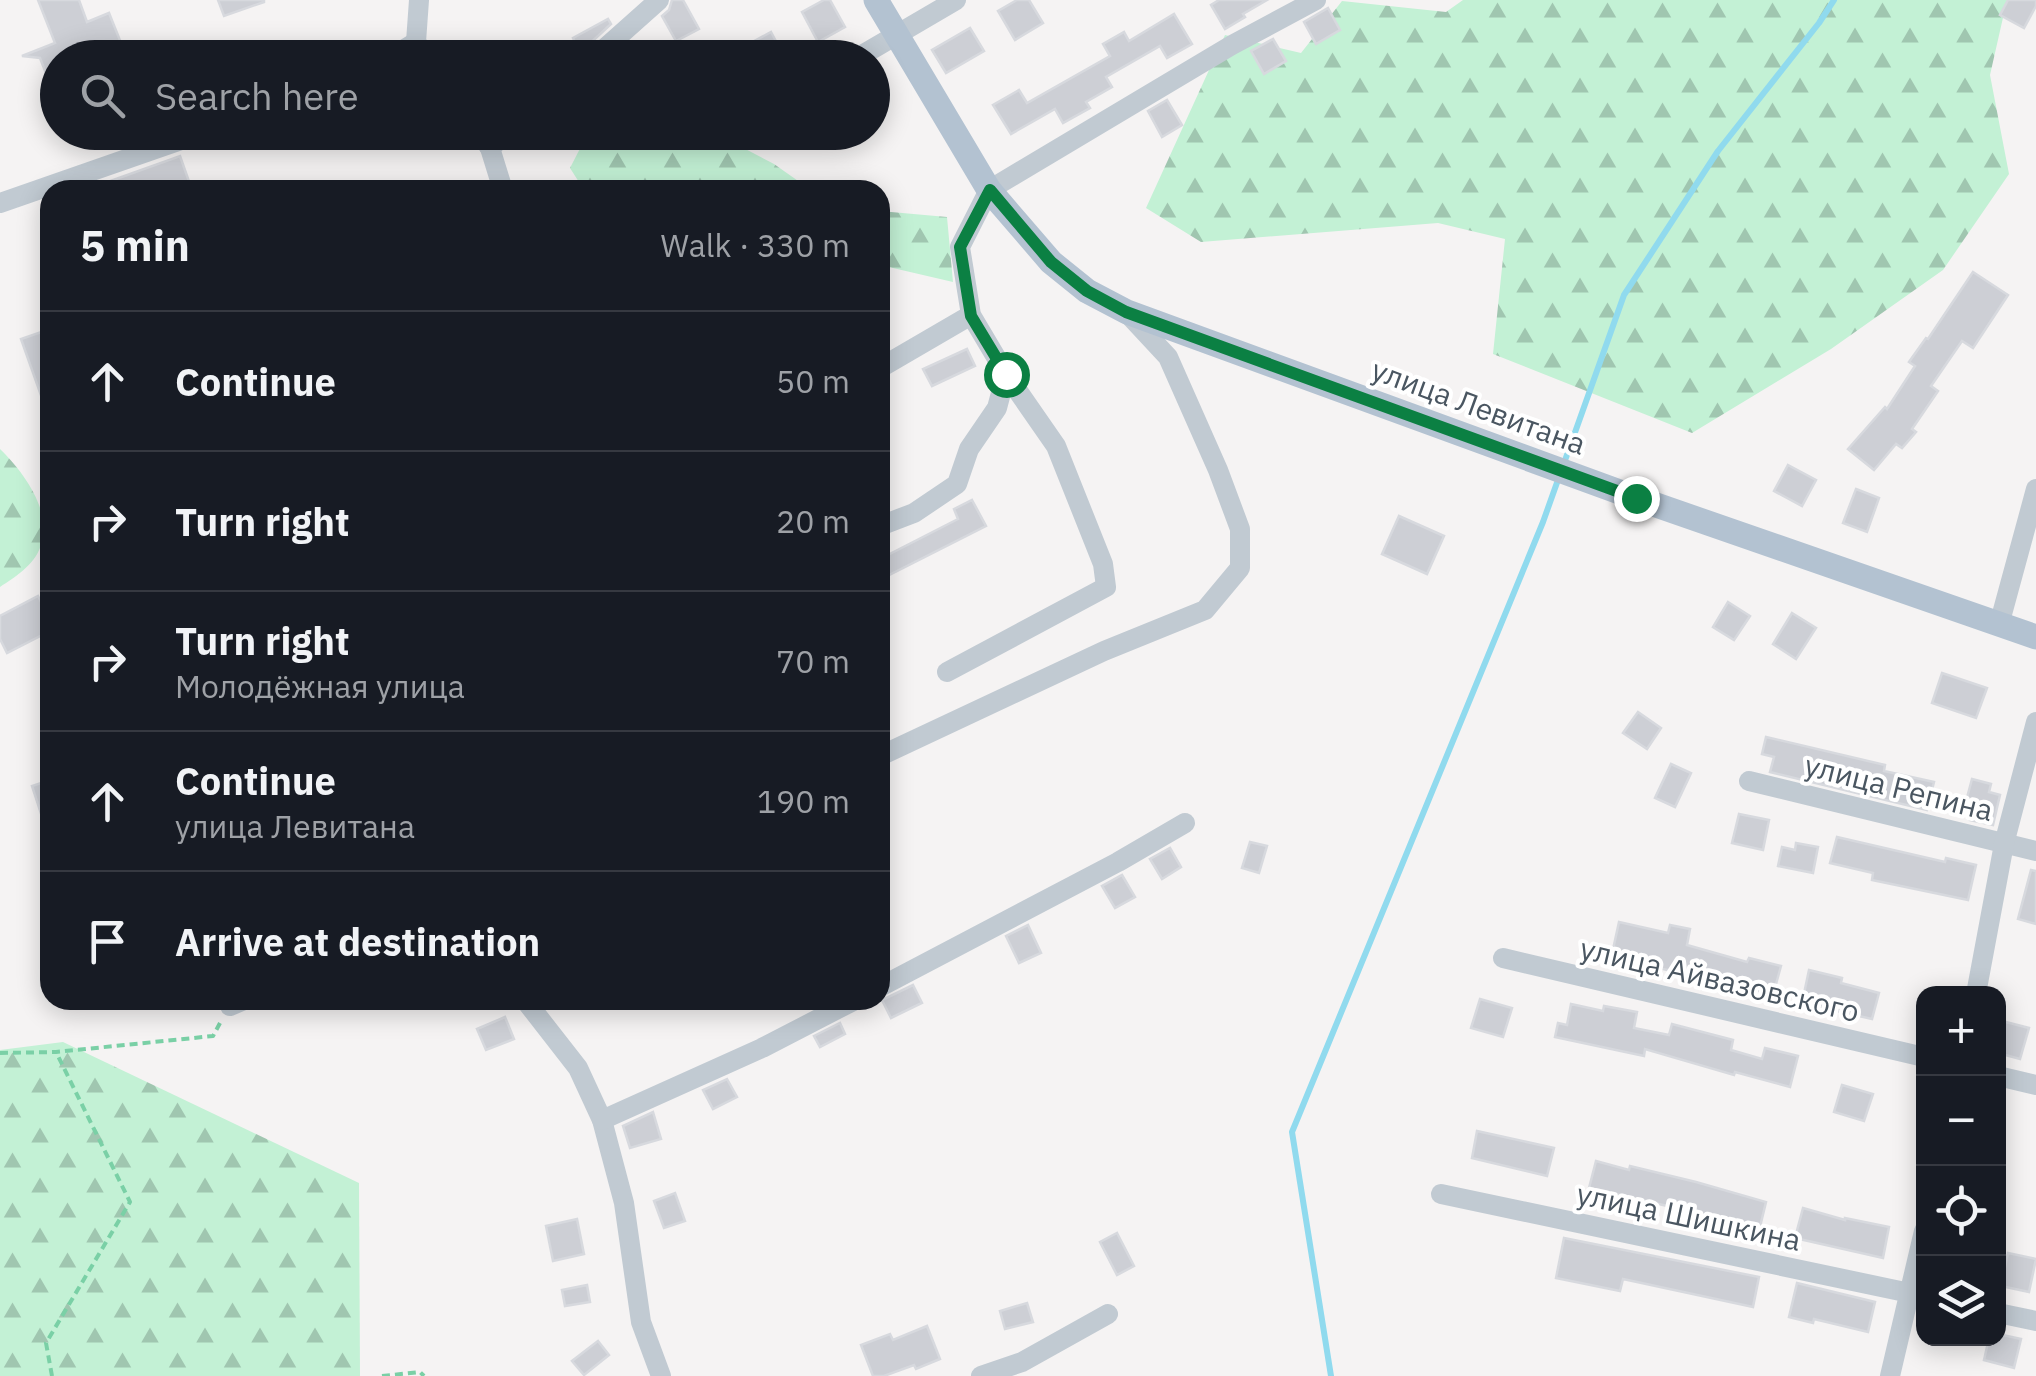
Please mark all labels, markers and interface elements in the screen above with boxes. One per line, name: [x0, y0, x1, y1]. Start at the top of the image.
search box: [40, 40, 890, 150]
icon: search: [75, 68, 130, 123]
text: Search here: [155, 71, 359, 120]
text: 5 min: [80, 218, 190, 273]
text: Walk · 330 m: [661, 224, 850, 266]
street label: улица Левитана: [1367, 349, 1591, 463]
route start: [984, 352, 1030, 398]
icon: ahead: [80, 354, 135, 409]
text: Continue: [175, 357, 336, 406]
text: 50 m: [776, 360, 850, 402]
route end: [1614, 476, 1660, 522]
icon: right: [80, 494, 135, 549]
text: Turn right: [175, 497, 350, 546]
text: 20 m: [776, 500, 850, 542]
text: Turn right: [175, 616, 350, 665]
icon: right: [80, 634, 135, 689]
text: 70 m: [776, 640, 850, 682]
text: Молодёжная улица: [175, 665, 465, 707]
street label: улица Репина: [1801, 745, 1997, 829]
text: Continue: [175, 756, 336, 805]
icon: ahead: [80, 774, 135, 829]
text: 190 m: [757, 780, 850, 822]
text: улица Левитана: [175, 805, 415, 847]
icon: arrive: [80, 914, 135, 969]
text: Arrive at destination: [175, 917, 540, 966]
street label: улица Айвазовского: [1577, 928, 1863, 1030]
map controls: [1916, 986, 2006, 1346]
button: +: [1916, 986, 2006, 1076]
button: −: [1916, 1076, 2006, 1166]
button: locate: [1916, 1166, 2006, 1256]
street label: улица Шишкина: [1573, 1173, 1805, 1259]
button: layers: [1916, 1256, 2006, 1346]

